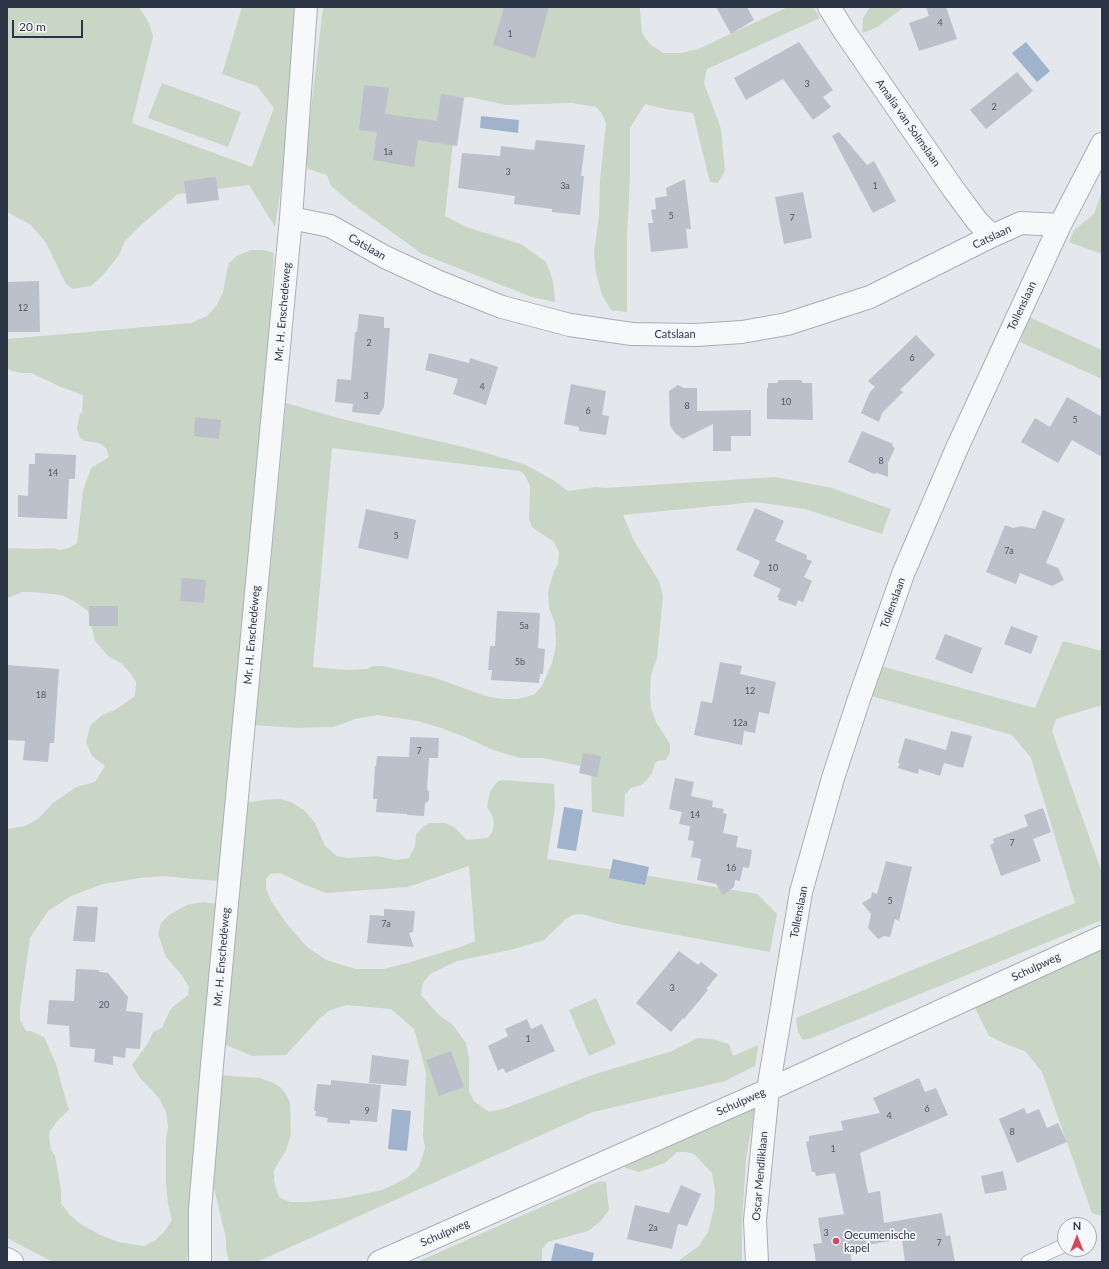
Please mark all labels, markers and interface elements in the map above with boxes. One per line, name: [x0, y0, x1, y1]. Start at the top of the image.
scale bar: [14, 12, 85, 38]
house number: 4: [937, 18, 943, 28]
text: 20 m: [19, 19, 46, 34]
house number: 1: [507, 29, 513, 39]
street label: Amalia van Solmslaan: [873, 77, 943, 169]
house number: 3: [804, 79, 810, 89]
house number: 2: [991, 102, 997, 112]
house number: 1a: [383, 147, 393, 157]
house number: 3: [505, 167, 511, 177]
house number: 3a: [560, 181, 570, 191]
house number: 1: [872, 181, 878, 191]
house number: 5: [668, 211, 674, 221]
house number: 7: [789, 213, 795, 223]
street label: Catslaan: [971, 222, 1013, 252]
street label: Catslaan: [346, 231, 388, 263]
street label: Mr. H. Enschedéweg: [272, 262, 294, 362]
street label: Tollenslaan: [1005, 279, 1039, 333]
house number: 12: [18, 303, 28, 313]
street label: Catslaan: [654, 327, 696, 341]
house number: 2: [366, 338, 372, 348]
house number: 6: [909, 353, 915, 363]
house number: 4: [479, 382, 485, 392]
house number: 3: [363, 391, 369, 401]
house number: 10: [781, 397, 791, 407]
house number: 8: [684, 401, 690, 411]
house number: 6: [585, 406, 591, 416]
house number: 5: [1072, 415, 1078, 425]
house number: 8: [878, 456, 884, 466]
house number: 14: [48, 468, 58, 478]
house number: 5: [393, 531, 399, 541]
house number: 7a: [1004, 546, 1014, 556]
house number: 10: [768, 563, 778, 573]
street label: Tollenslaan: [878, 576, 908, 630]
street label: Mr. H. Enschedéweg: [241, 585, 263, 685]
house number: 5a: [519, 621, 529, 631]
house number: 5b: [515, 657, 525, 667]
house number: 12: [745, 686, 755, 696]
house number: 18: [36, 690, 46, 700]
house number: 12a: [733, 718, 747, 728]
house number: 7: [416, 746, 422, 756]
house number: 14: [690, 810, 700, 820]
house number: 7: [1009, 838, 1015, 848]
house number: 16: [726, 863, 736, 873]
street label: Tollenslaan: [787, 885, 811, 939]
house number: 5: [887, 896, 893, 906]
street label: Mr. H. Enschedéweg: [211, 907, 233, 1007]
house number: 7a: [381, 919, 391, 929]
street label: Schulpweg: [1010, 950, 1062, 984]
house number: 3: [669, 983, 675, 993]
house number: 20: [99, 1000, 109, 1010]
house number: 1: [525, 1034, 531, 1044]
street label: Schulpweg: [714, 1085, 768, 1119]
house number: 6: [924, 1104, 930, 1114]
house number: 9: [364, 1106, 370, 1116]
house number: 4: [886, 1111, 892, 1121]
house number: 8: [1009, 1127, 1015, 1137]
street label: Oscar Mendliklaan: [750, 1131, 770, 1221]
house number: 1: [830, 1144, 836, 1154]
street label: Schulpweg: [418, 1216, 472, 1250]
north arrow: [1057, 1217, 1097, 1257]
text: N: [1073, 1219, 1081, 1232]
house number: 2a: [648, 1223, 658, 1233]
house number: 3: [823, 1228, 829, 1238]
place label: Oecumenische kapel: [844, 1228, 916, 1254]
marker: Oecumenische kapel: [831, 1236, 841, 1246]
house number: 7: [936, 1238, 942, 1248]

